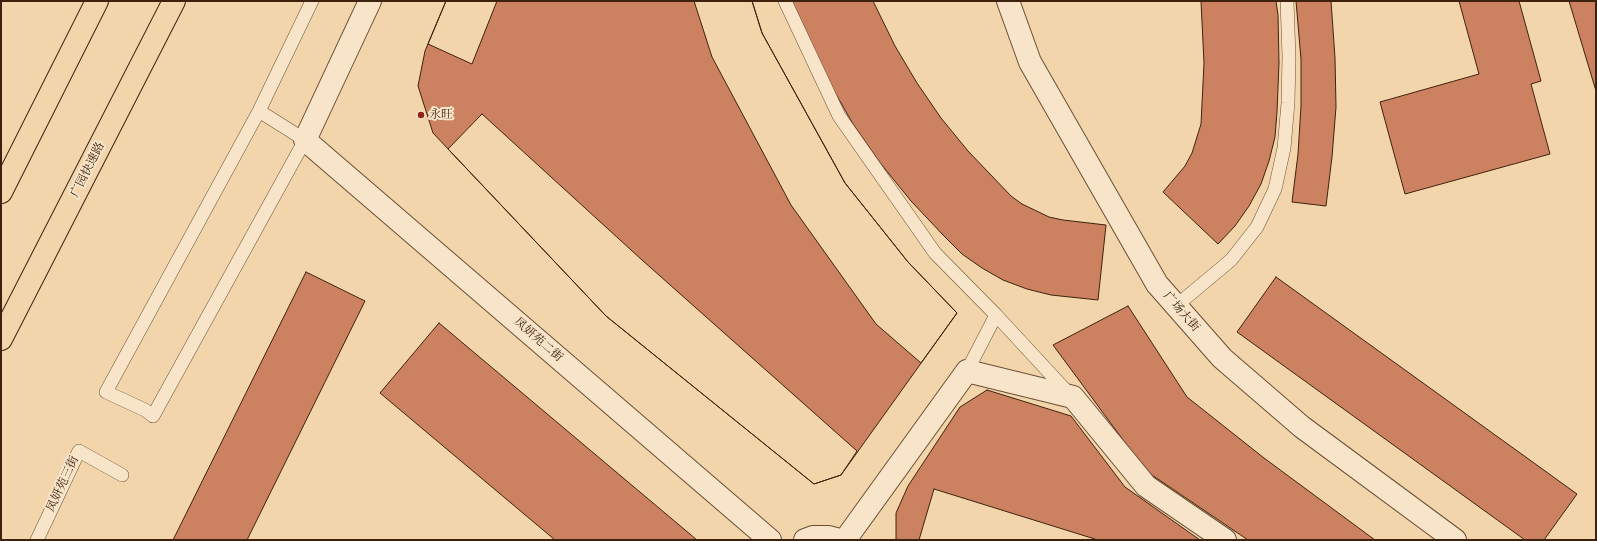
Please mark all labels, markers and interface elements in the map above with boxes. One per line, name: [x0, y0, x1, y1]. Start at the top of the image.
place label: 永旺: [429, 108, 453, 122]
marker: 永旺: [416, 110, 426, 120]
street label: 广园快速路: [68, 140, 108, 200]
street label: 广场大街: [1160, 289, 1202, 335]
street label: 凤妍苑二街: [511, 315, 565, 365]
street label: 凤妍苑三街: [44, 454, 82, 514]

